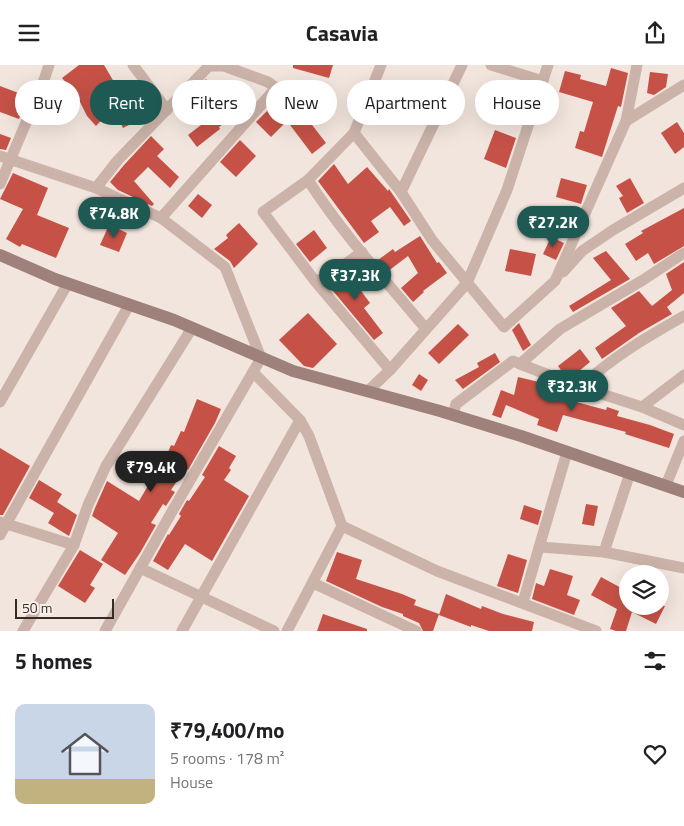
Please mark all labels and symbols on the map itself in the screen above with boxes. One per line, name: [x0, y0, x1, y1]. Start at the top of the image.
pin: ₹74.8K: [73, 197, 155, 239]
pin: ₹27.2K: [512, 205, 594, 248]
pin: ₹37.3K: [314, 259, 396, 301]
pin: ₹32.3K: [531, 369, 613, 412]
pin: ₹79.4K: [110, 451, 192, 493]
scale bar: [15, 596, 114, 619]

